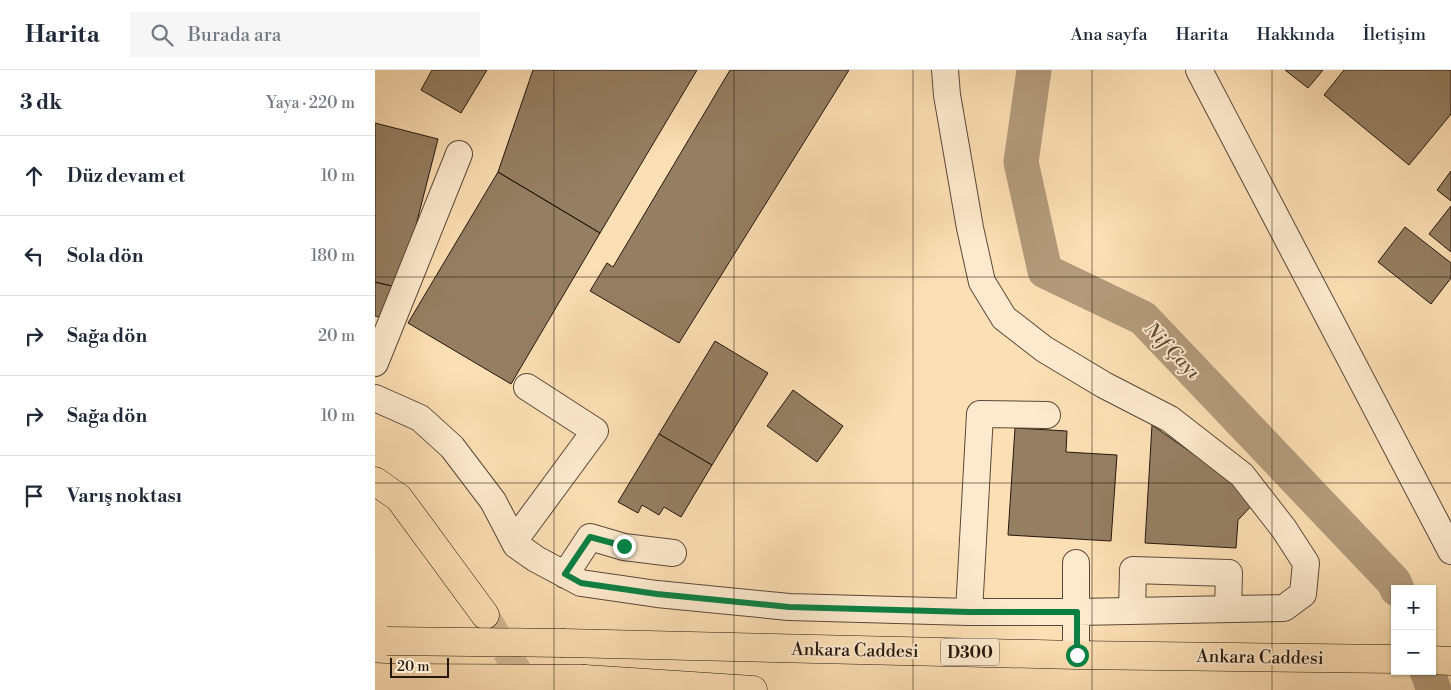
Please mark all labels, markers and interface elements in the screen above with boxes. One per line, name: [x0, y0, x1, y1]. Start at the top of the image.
search box: [130, 12, 480, 57]
text: Harita: [25, 20, 100, 50]
icon: search: [148, 21, 176, 49]
text: Burada ara: [188, 23, 281, 47]
text: Ana sayfa: [1070, 23, 1148, 46]
text: Harita: [1176, 23, 1229, 46]
text: Hakkında: [1257, 23, 1335, 46]
text: İletişim: [1363, 23, 1426, 46]
text: 3 dk: [20, 90, 62, 116]
text: Yaya · 220 m: [266, 93, 355, 113]
icon: ahead: [20, 162, 48, 190]
text: Düz devam et: [67, 164, 185, 188]
text: 10 m: [321, 166, 355, 186]
icon: left: [20, 242, 48, 270]
text: Sola dön: [67, 244, 143, 268]
text: 180 m: [311, 246, 355, 266]
water label: Nif Çayı: [1139, 317, 1205, 384]
icon: right: [20, 322, 48, 350]
text: Sağa dön: [67, 324, 147, 348]
text: 20 m: [318, 326, 355, 346]
icon: right: [20, 402, 48, 430]
text: Sağa dön: [67, 404, 147, 428]
text: 10 m: [321, 406, 355, 426]
icon: arrive: [20, 482, 48, 510]
text: Varış noktası: [67, 484, 182, 508]
route end: [613, 535, 636, 558]
map controls: [1391, 585, 1436, 675]
button: +: [1391, 585, 1436, 630]
button: −: [1391, 630, 1436, 675]
street label: Ankara Caddesi: [790, 638, 919, 663]
road number: D300: [941, 638, 999, 666]
route start: [1066, 644, 1089, 667]
street label: Ankara Caddesi: [1195, 645, 1324, 670]
scale bar: [390, 655, 449, 678]
text: 20 m: [397, 658, 429, 676]

